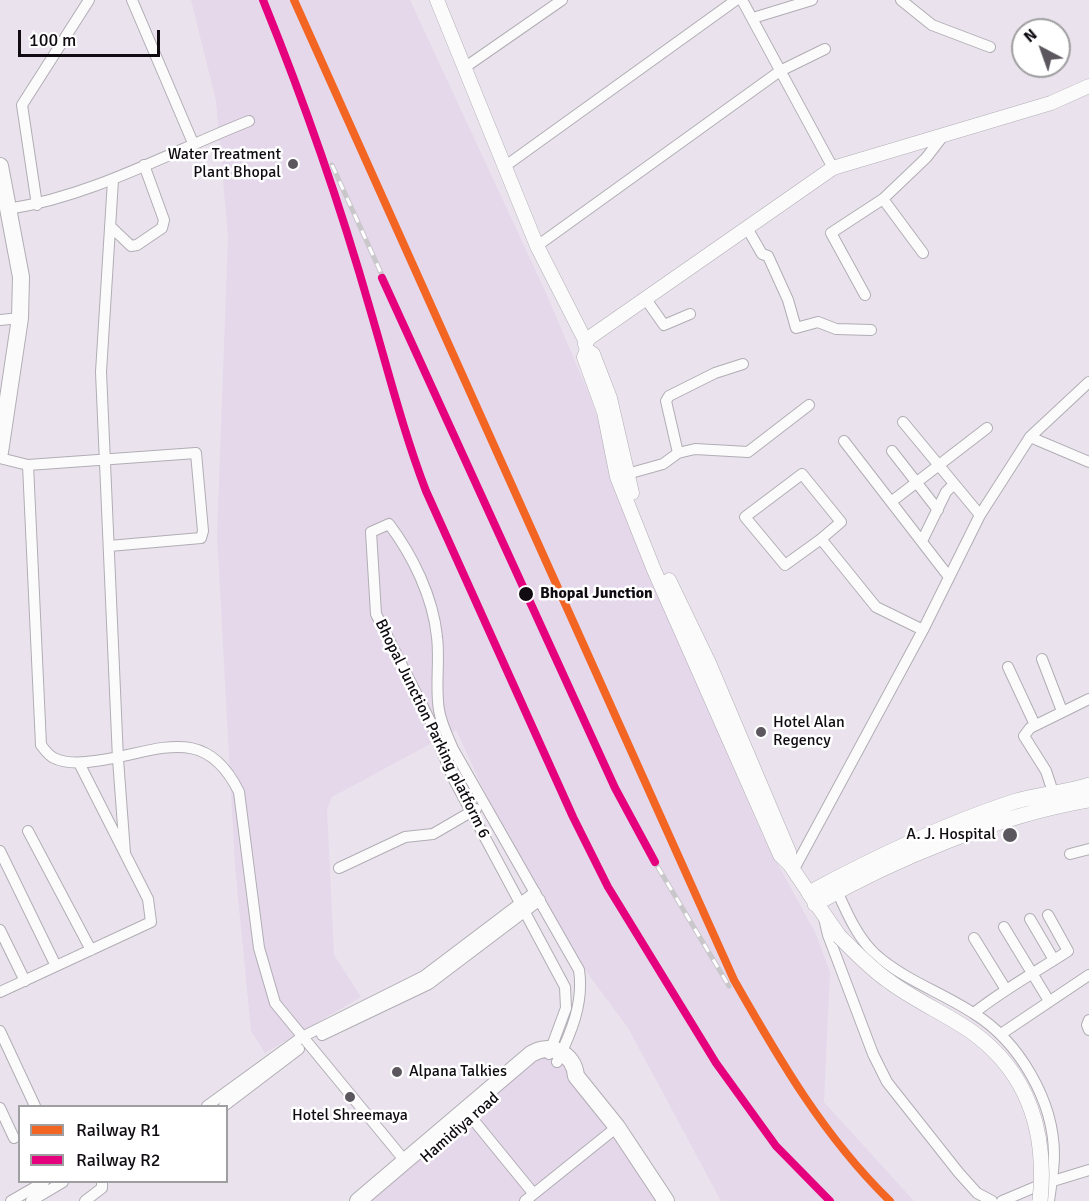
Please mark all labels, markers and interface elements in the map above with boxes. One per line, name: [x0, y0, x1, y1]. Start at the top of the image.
scale bar: [21, 18, 164, 56]
north arrow: [1011, 18, 1071, 78]
text: N: [1020, 25, 1041, 47]
text: 100 m: [29, 29, 76, 51]
place label: Water Treatment Plant Bhopal: [168, 145, 281, 183]
marker: Water Treatment Plant Bhopal: [286, 157, 300, 171]
place label: Bhopal Junction: [540, 584, 653, 604]
marker: Bhopal Junction: [517, 585, 535, 603]
street label: Bhopal Junction Parking platform 6: [370, 616, 494, 842]
place label: Hotel Alan Regency: [773, 713, 845, 751]
marker: Hotel Alan Regency: [754, 725, 768, 739]
place label: A. J. Hospital: [906, 825, 996, 845]
marker: A. J. Hospital: [1001, 826, 1019, 844]
place label: Alpana Talkies: [409, 1062, 507, 1082]
marker: Alpana Talkies: [390, 1065, 404, 1079]
street label: Hamidiya road: [417, 1089, 503, 1167]
marker: Hotel Shreemaya: [343, 1090, 357, 1104]
legend: [18, 1105, 228, 1183]
place label: Hotel Shreemaya: [292, 1106, 408, 1126]
text: Railway R1: [76, 1119, 161, 1141]
text: Railway R2: [76, 1149, 161, 1171]

